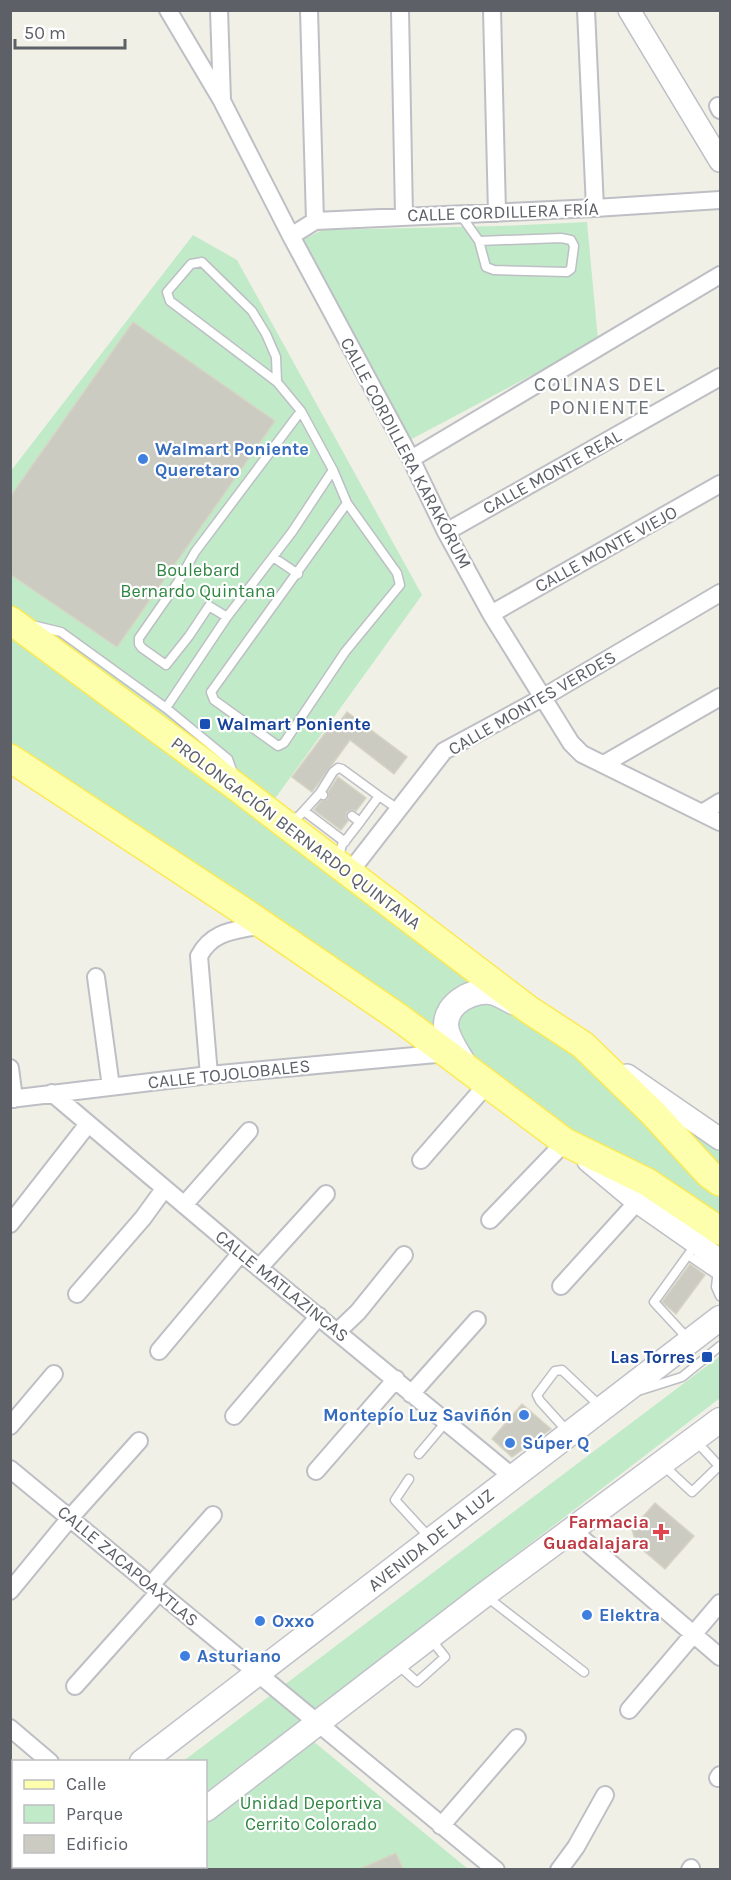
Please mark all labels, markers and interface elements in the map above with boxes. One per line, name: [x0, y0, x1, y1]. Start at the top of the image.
scale bar: [15, 12, 124, 50]
text: 50 m: [24, 22, 66, 44]
street label: CALLE CORDILLERA FRÍA: [407, 197, 599, 226]
street label: CALLE CORDILLERA KARAKÓRUM: [335, 333, 477, 573]
district label: COLINAS DEL PONIENTE: [534, 373, 666, 419]
street label: CALLE MONTE REAL: [479, 425, 626, 519]
place label: Walmart Poniente Queretaro: [155, 438, 309, 481]
marker: Walmart Poniente Queretaro: [136, 452, 150, 466]
street label: CALLE MONTE VIEJO: [531, 501, 681, 597]
park label: Boulebard Bernardo Quintana: [120, 559, 276, 602]
street label: CALLE MONTES VERDES: [444, 646, 620, 760]
place label: Walmart Poniente: [217, 713, 371, 735]
marker: Walmart Poniente: [198, 717, 212, 731]
street label: PROLONGACIÓN BERNARDO QUINTANA: [167, 731, 426, 934]
street label: CALLE TOJOLOBALES: [147, 1055, 311, 1093]
street label: CALLE MATLAZINCAS: [211, 1225, 353, 1347]
place label: Las Torres: [610, 1346, 695, 1368]
marker: Las Torres: [700, 1350, 714, 1364]
place label: Montepío Luz Saviñón: [323, 1404, 512, 1426]
marker: Montepío Luz Saviñón: [517, 1408, 531, 1422]
place label: Súper Q: [522, 1432, 589, 1454]
marker: Súper Q: [503, 1436, 517, 1450]
street label: AVENIDA DE LA LUZ: [364, 1484, 498, 1596]
street label: CALLE ZACAPOAXTLAS: [53, 1501, 203, 1631]
place label: Farmacia Guadalajara: [543, 1511, 649, 1554]
marker: Farmacia Guadalajara: [654, 1525, 668, 1539]
place label: Elektra: [599, 1604, 660, 1626]
marker: Elektra: [580, 1608, 594, 1622]
place label: Oxxo: [272, 1610, 314, 1632]
marker: Oxxo: [253, 1614, 267, 1628]
place label: Asturiano: [197, 1645, 281, 1667]
marker: Asturiano: [178, 1649, 192, 1663]
legend: [12, 1760, 207, 1868]
text: Calle: [66, 1773, 106, 1795]
park label: Unidad Deportiva Cerrito Colorado: [240, 1792, 382, 1835]
text: Parque: [66, 1803, 123, 1825]
text: Edificio: [66, 1833, 128, 1855]

